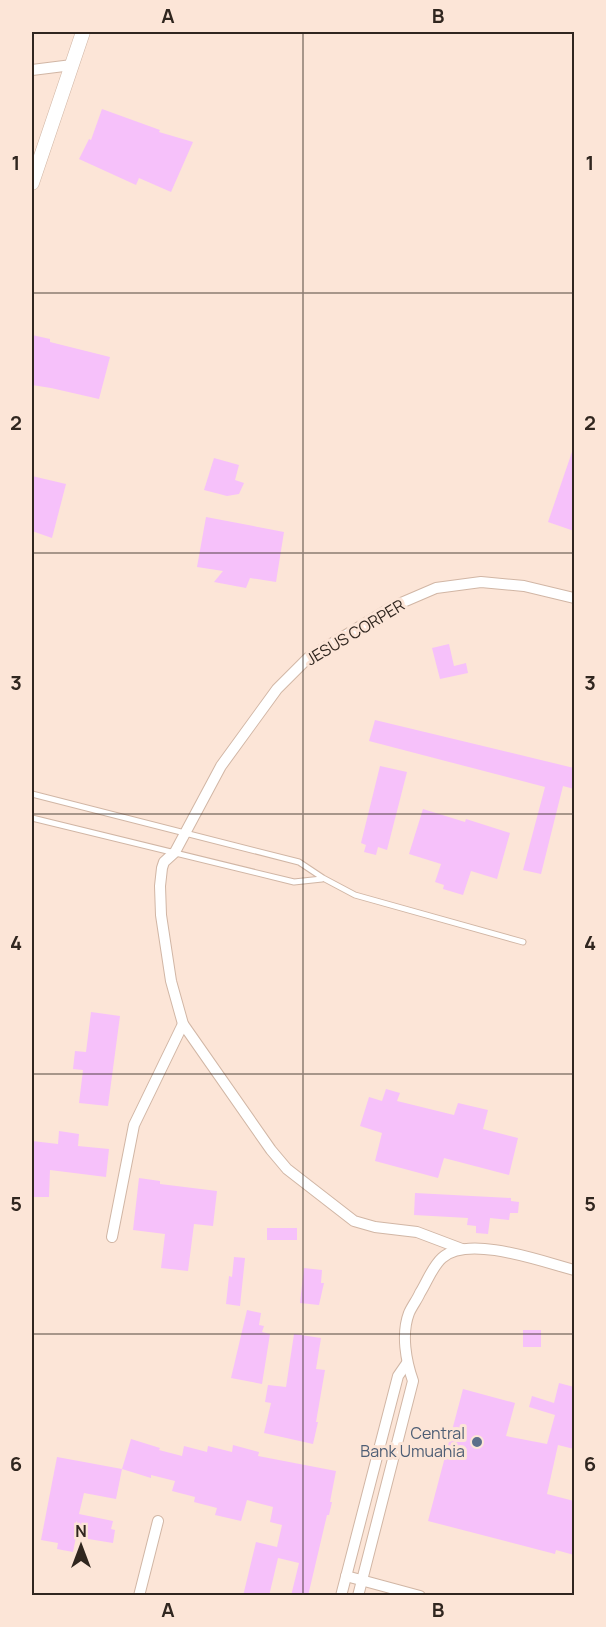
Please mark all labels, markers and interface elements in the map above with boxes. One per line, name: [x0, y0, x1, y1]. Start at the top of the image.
text: A: [161, 2, 175, 29]
text: B: [432, 2, 445, 29]
text: 1: [12, 149, 20, 176]
text: 1: [586, 149, 594, 176]
text: 2: [10, 409, 22, 436]
text: 2: [584, 409, 596, 436]
street label: JESUS CORPER: [301, 594, 409, 670]
text: 3: [10, 669, 22, 696]
text: 3: [584, 669, 596, 696]
text: 4: [10, 929, 22, 956]
text: 4: [584, 929, 596, 956]
text: 5: [10, 1190, 22, 1217]
text: 5: [584, 1190, 596, 1217]
place label: Central Bank Umuahia: [360, 1422, 465, 1462]
marker: Central Bank Umuahia: [470, 1435, 484, 1449]
text: 6: [10, 1450, 22, 1477]
text: 6: [584, 1450, 596, 1477]
north arrow: [51, 1516, 111, 1576]
text: N: [75, 1520, 87, 1542]
text: A: [161, 1596, 175, 1623]
text: B: [432, 1596, 445, 1623]

